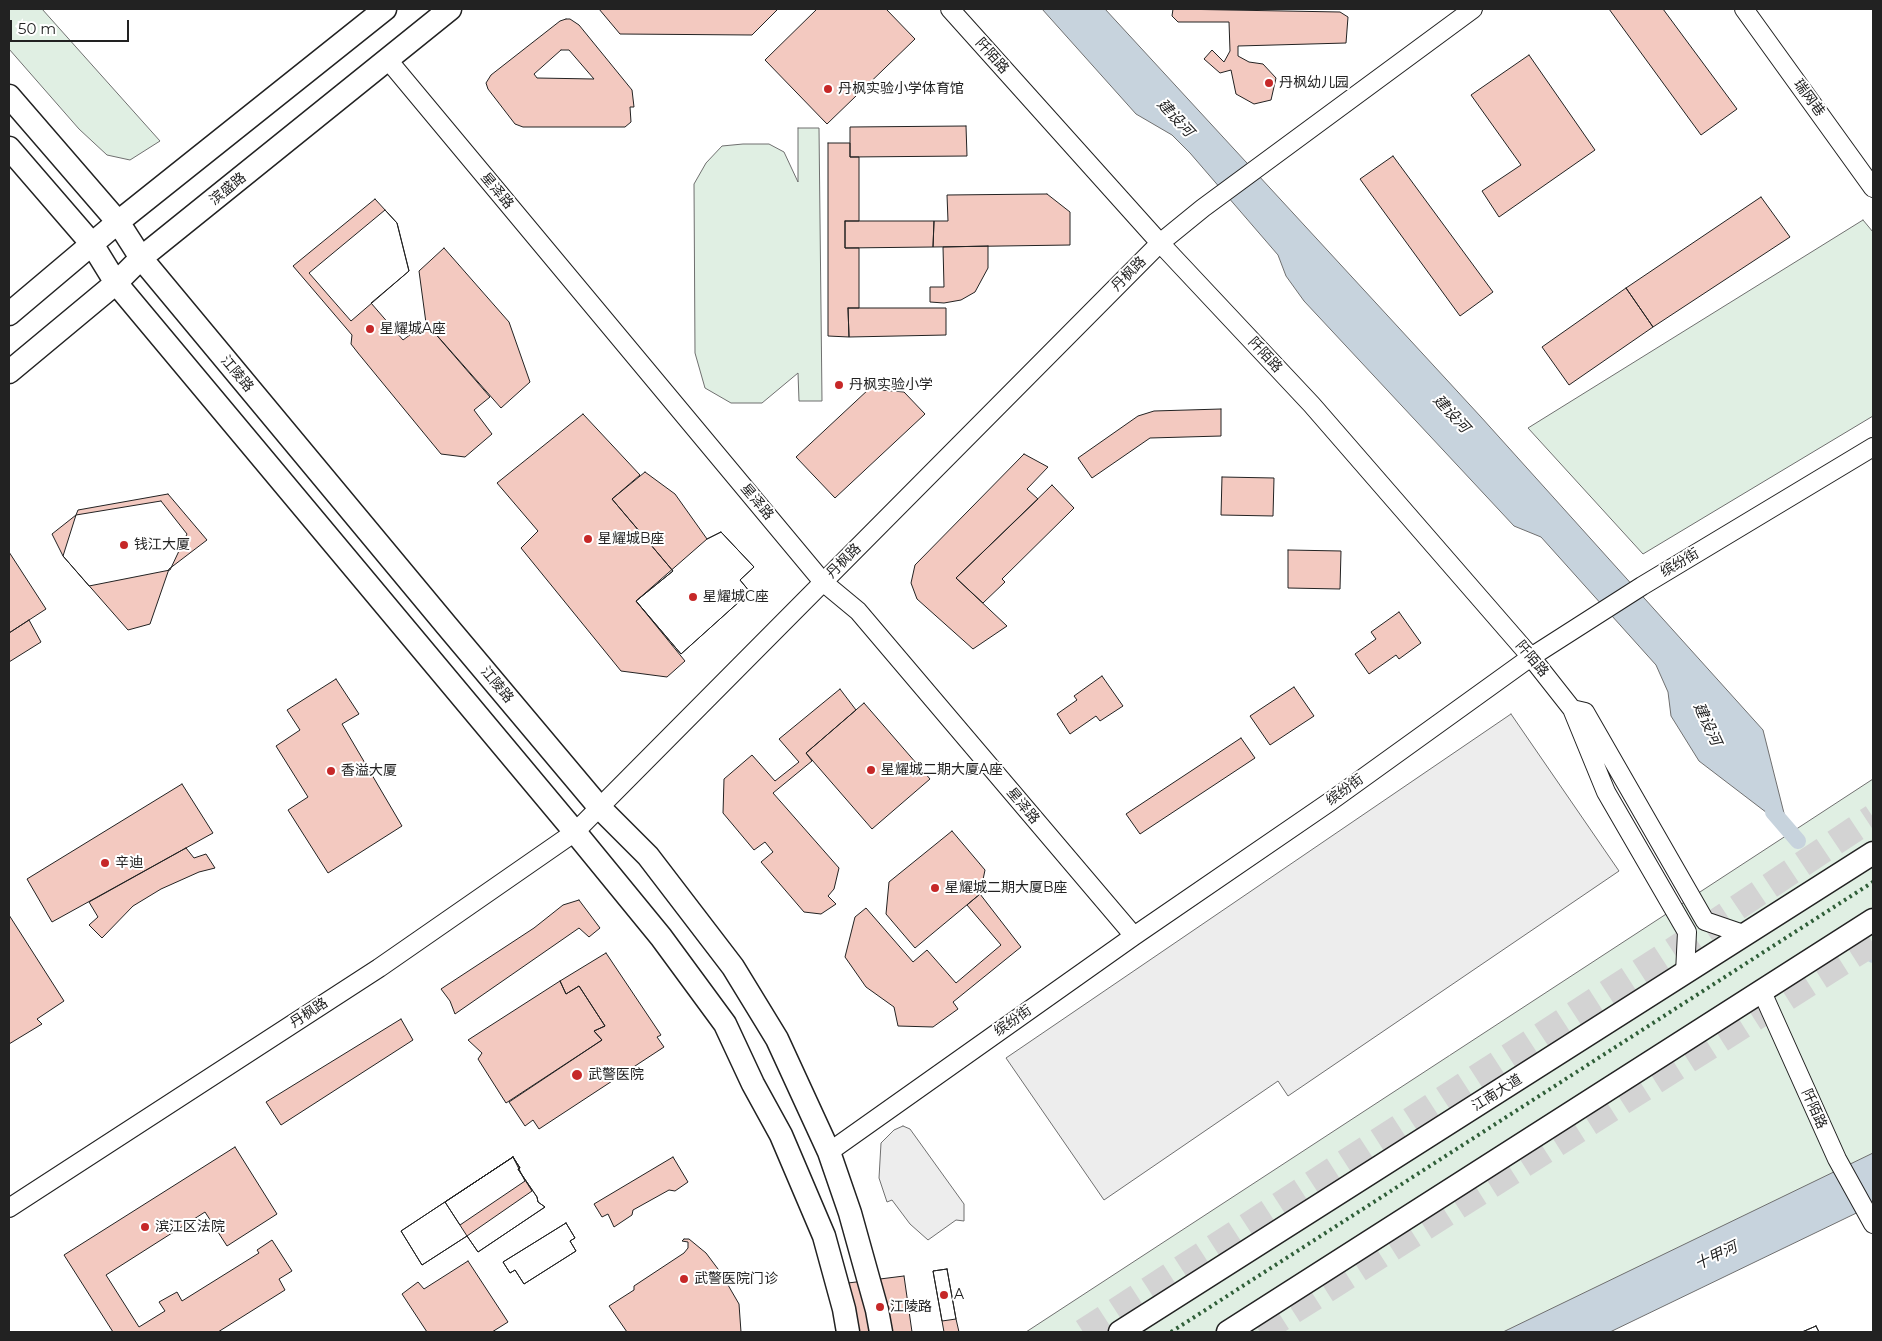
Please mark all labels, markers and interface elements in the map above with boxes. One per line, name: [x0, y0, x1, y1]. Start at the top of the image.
scale bar: [12, 10, 131, 42]
text: 50 m: [18, 19, 56, 38]
street label: 阡陌路: [972, 35, 1012, 77]
place label: 丹枫幼儿园: [1279, 75, 1349, 91]
street label: 瑞网巷: [1790, 76, 1828, 120]
marker: 丹枫幼儿园: [1263, 77, 1275, 89]
place label: 丹枫实验小学体育馆: [838, 81, 964, 97]
marker: 丹枫实验小学体育馆: [822, 83, 834, 95]
water label: 建设河: [1153, 95, 1197, 141]
street label: 滨盛路: [206, 169, 250, 209]
street label: 星泽路: [477, 170, 517, 212]
street label: 丹枫路: [1108, 253, 1150, 295]
place label: 星耀城A座: [380, 321, 446, 337]
marker: 星耀城A座: [364, 323, 376, 335]
street label: 阡陌路: [1245, 334, 1285, 376]
street label: 江陵路: [217, 353, 257, 395]
place label: 丹枫实验小学: [849, 377, 933, 393]
marker: 丹枫实验小学: [833, 379, 845, 391]
water label: 建设河: [1429, 391, 1473, 437]
street label: 星泽路: [737, 481, 777, 523]
place label: 星耀城B座: [598, 531, 665, 547]
marker: 星耀城B座: [582, 533, 594, 545]
place label: 钱江大厦: [134, 537, 190, 553]
marker: 钱江大厦: [118, 539, 130, 551]
street label: 丹枫路: [823, 540, 865, 582]
street label: 缤纷街: [1658, 545, 1702, 581]
place label: 星耀城C座: [703, 589, 769, 605]
marker: 星耀城C座: [687, 591, 699, 603]
street label: 阡陌路: [1512, 638, 1552, 680]
street label: 江陵路: [477, 664, 517, 706]
water label: 建设河: [1689, 700, 1725, 748]
place label: 星耀城二期大厦A座: [881, 762, 1003, 778]
place label: 香溢大厦: [341, 763, 397, 779]
marker: 星耀城二期大厦A座: [865, 764, 877, 776]
marker: 香溢大厦: [325, 765, 337, 777]
street label: 缤纷街: [1323, 771, 1367, 809]
street label: 星泽路: [1003, 785, 1043, 827]
place label: 辛迪: [115, 855, 143, 871]
marker: 辛迪: [99, 857, 111, 869]
place label: 星耀城二期大厦B座: [945, 880, 1068, 896]
marker: 星耀城二期大厦B座: [929, 882, 941, 894]
street label: 丹枫路: [287, 995, 331, 1031]
street label: 缤纷街: [991, 1002, 1035, 1040]
place label: 武警医院: [588, 1067, 644, 1083]
marker: 武警医院: [570, 1068, 584, 1082]
street label: 江南大道: [1469, 1071, 1525, 1115]
street label: 阡陌路: [1798, 1086, 1830, 1132]
place label: 滨江区法院: [155, 1219, 225, 1235]
marker: 滨江区法院: [139, 1221, 151, 1233]
water label: 十甲河: [1692, 1238, 1740, 1274]
place label: 武警医院门诊: [694, 1271, 778, 1287]
marker: 武警医院门诊: [678, 1273, 690, 1285]
place label: A: [954, 1287, 964, 1303]
marker: A: [938, 1289, 950, 1301]
place label: 江陵路: [890, 1299, 932, 1315]
marker: 江陵路: [874, 1301, 886, 1313]

